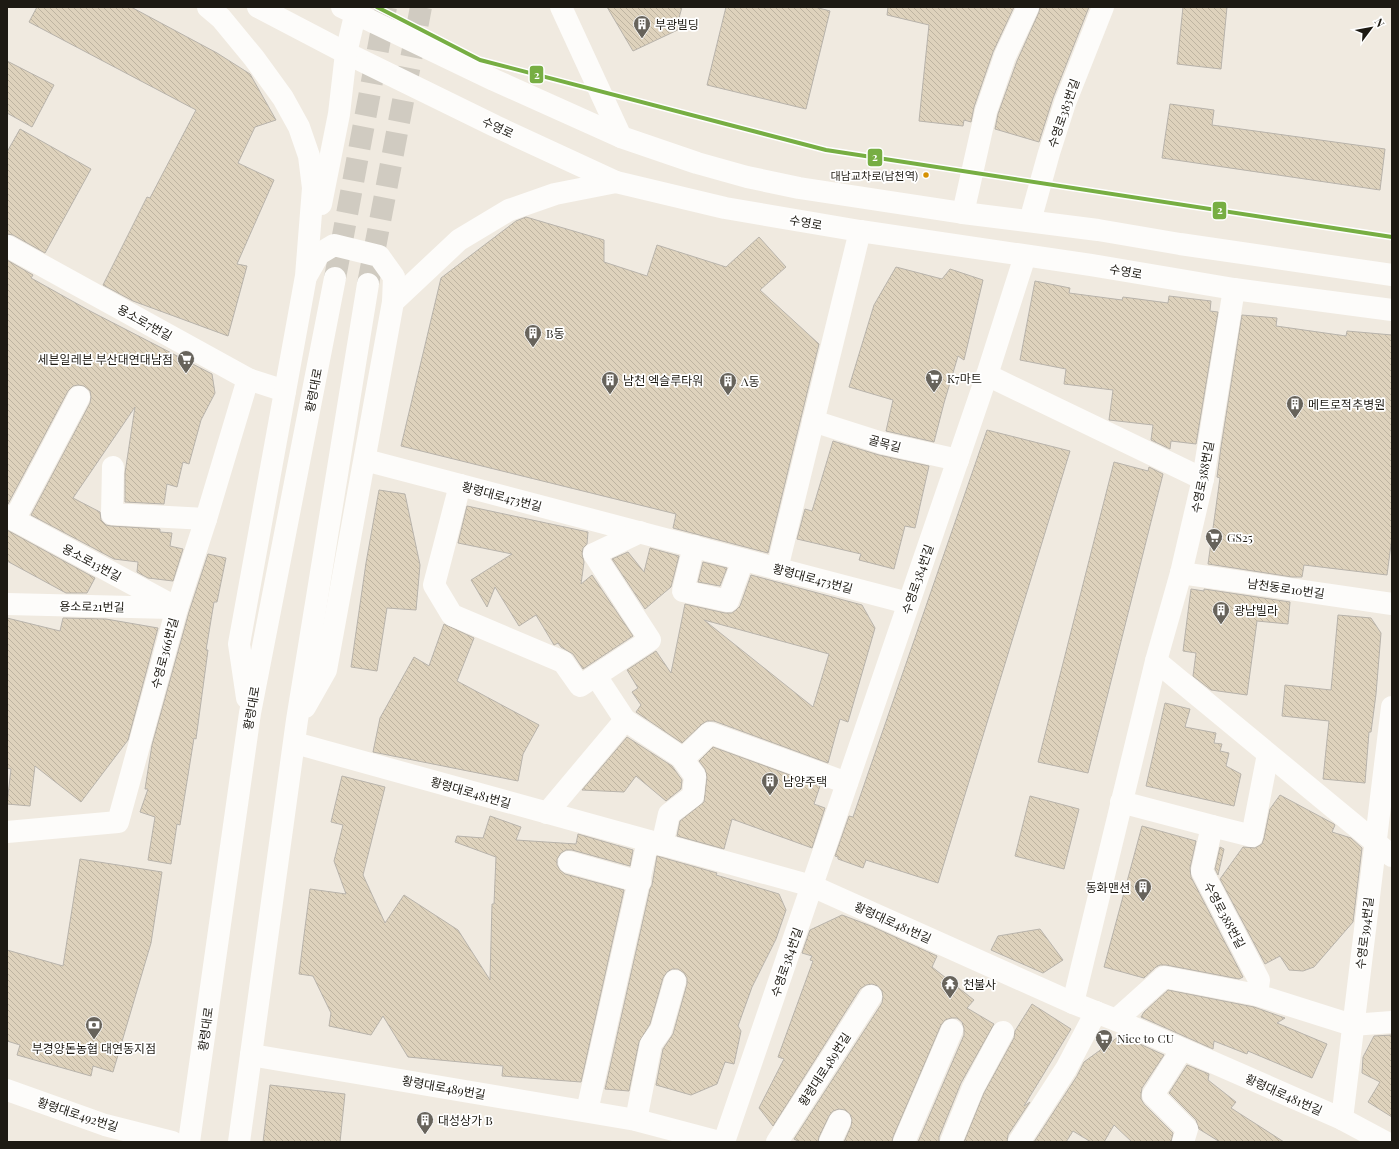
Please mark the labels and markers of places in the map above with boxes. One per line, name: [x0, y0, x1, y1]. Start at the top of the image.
building icon: 부광빌딩: [632, 14, 652, 39]
place label: 부광빌딩: [655, 16, 699, 32]
place label: 대남교차로(남천역): [831, 168, 918, 183]
marker: 대남교차로(남천역): [921, 170, 931, 180]
building icon: B동: [523, 323, 543, 348]
place label: B동: [546, 325, 565, 341]
supermarket icon: 세븐일레븐 부산대연대남점: [176, 349, 196, 374]
place label: 세븐일레븐 부산대연대남점: [38, 351, 173, 367]
supermarket icon: K7마트: [924, 368, 944, 393]
building icon: 남천 엑슬루타워: [600, 370, 620, 395]
place label: K7마트: [947, 370, 982, 386]
building icon: A동: [718, 371, 738, 396]
place label: 남천 엑슬루타워: [623, 372, 703, 388]
place label: A동: [740, 373, 760, 389]
building icon: 메트로적추병원: [1285, 394, 1305, 419]
place label: 메트로적추병원: [1308, 396, 1385, 412]
supermarket icon: GS25: [1204, 527, 1224, 552]
place label: GS25: [1227, 529, 1253, 545]
building icon: 광남빌라: [1211, 600, 1231, 625]
place label: 광남빌라: [1234, 602, 1278, 618]
building icon: 남양주택: [760, 771, 780, 796]
place label: 남양주택: [783, 773, 827, 789]
building icon: 동화맨션: [1133, 877, 1153, 902]
place label: 동화맨션: [1086, 879, 1130, 895]
temple icon: 천불사: [940, 974, 960, 999]
place label: 천불사: [963, 976, 996, 992]
bank icon: 부경양돈농협 대연동지점: [84, 1015, 104, 1040]
supermarket icon: Nice to CU: [1094, 1028, 1114, 1053]
place label: Nice to CU: [1117, 1030, 1174, 1046]
place label: 부경양돈농협 대연동지점: [32, 1040, 156, 1056]
building icon: 대성상가 B: [415, 1110, 435, 1135]
place label: 대성상가 B: [438, 1112, 493, 1128]

